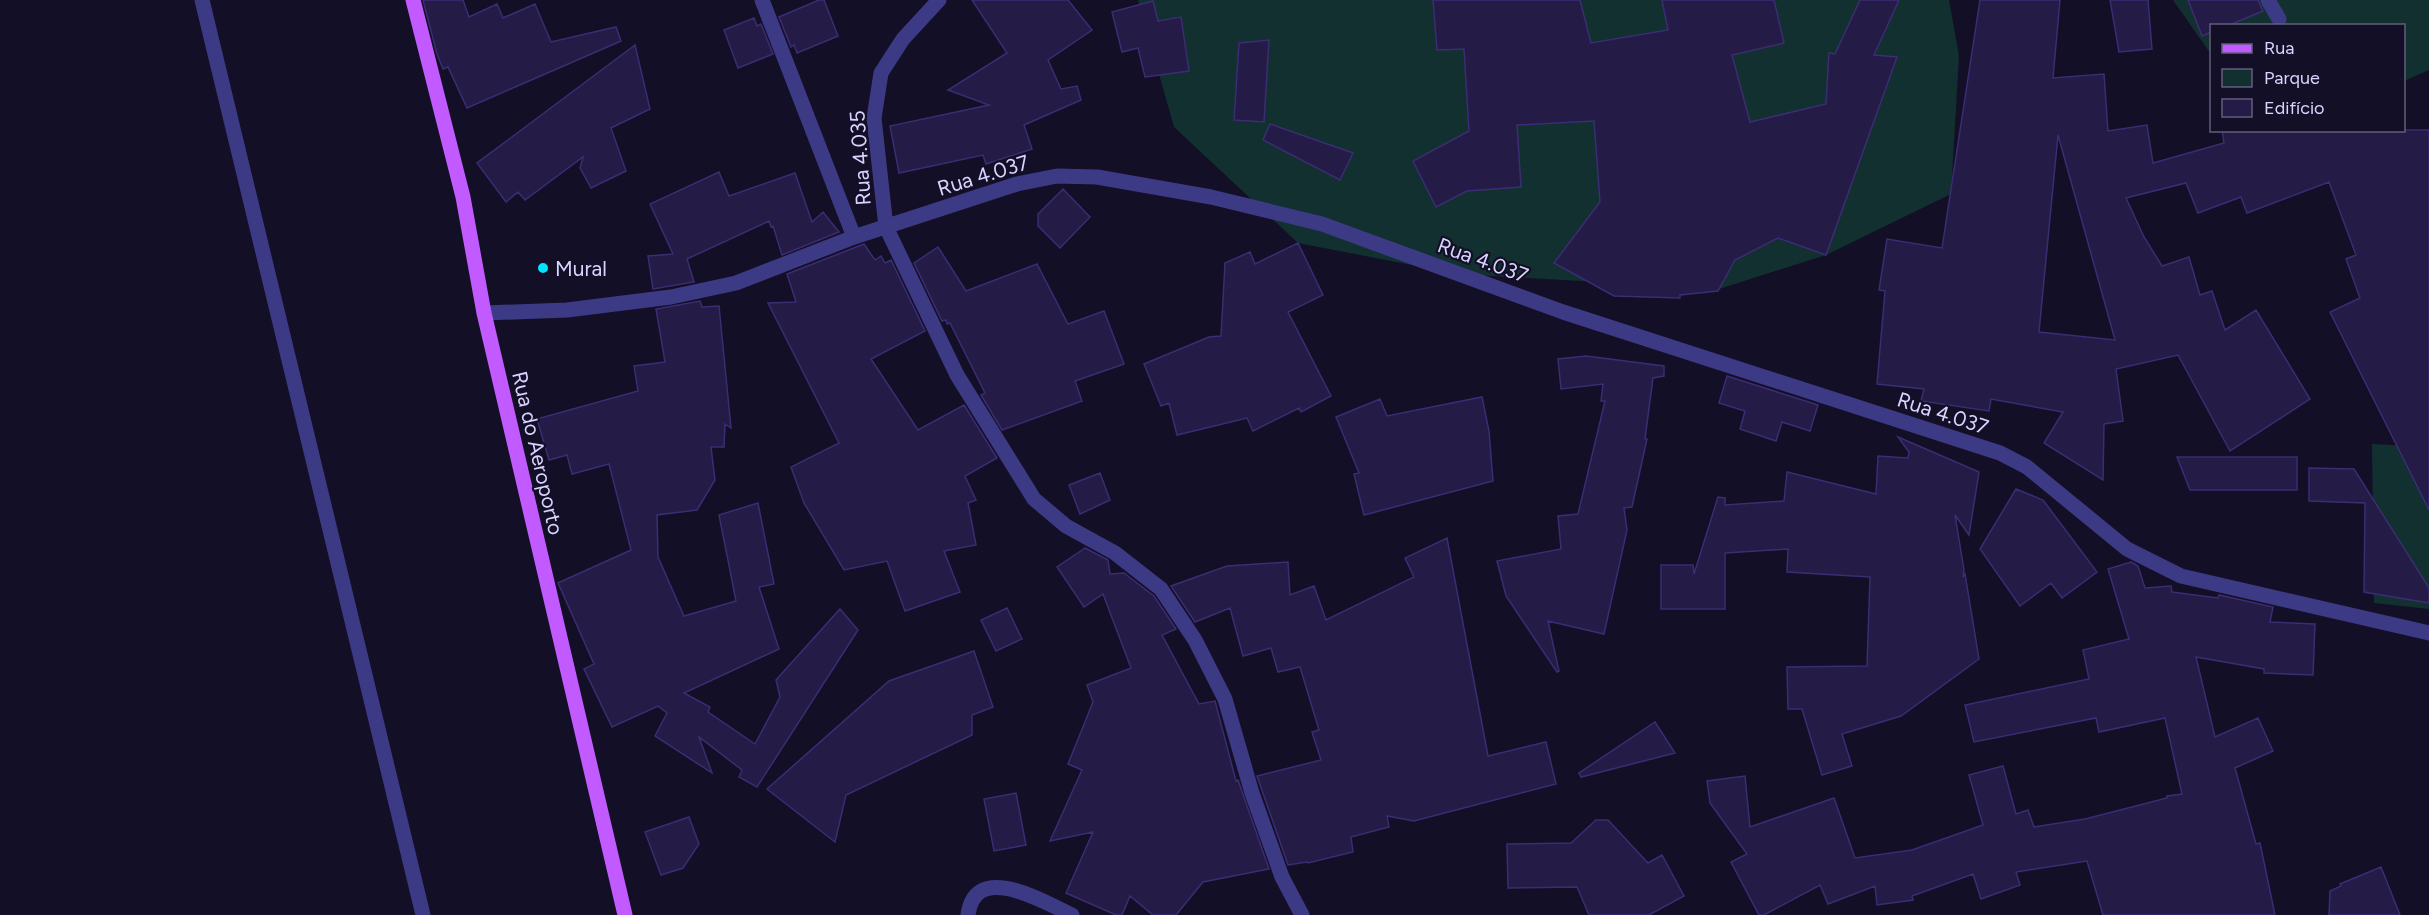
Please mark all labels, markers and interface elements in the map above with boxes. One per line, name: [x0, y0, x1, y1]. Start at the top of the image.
legend: [2210, 24, 2405, 132]
text: Rua: [2264, 37, 2295, 59]
text: Parque: [2264, 67, 2320, 89]
text: Edifício: [2264, 97, 2325, 119]
street label: Rua 4.035: [844, 110, 876, 206]
street label: Rua 4.037: [934, 149, 1032, 201]
street label: Rua 4.037: [1434, 232, 1532, 288]
place label: Mural: [555, 256, 607, 281]
marker: Mural: [536, 261, 550, 275]
street label: Rua do Aeroporto: [507, 369, 569, 537]
street label: Rua 4.037: [1894, 387, 1992, 439]

